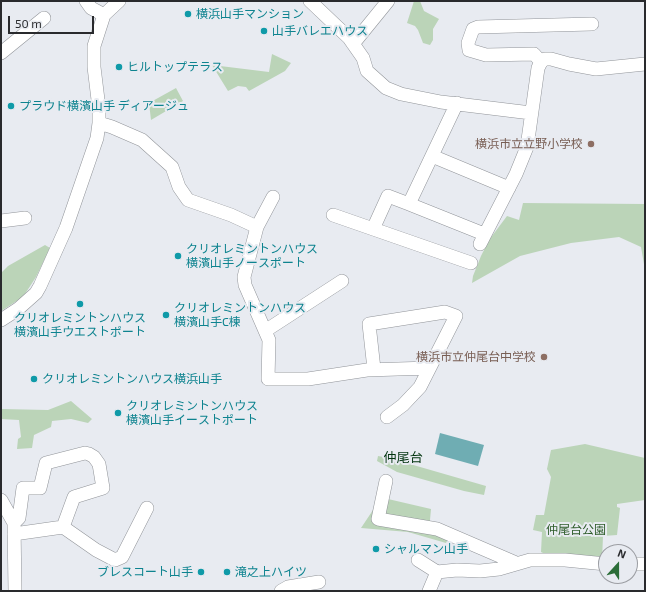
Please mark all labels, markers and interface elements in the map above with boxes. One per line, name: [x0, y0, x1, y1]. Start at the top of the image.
place label: 横浜山手マンション: [196, 7, 304, 21]
scale bar: [10, 8, 96, 34]
marker: 横浜山手マンション: [183, 9, 193, 19]
text: 50 m: [15, 16, 42, 30]
place label: 山手バレエハウス: [272, 24, 368, 38]
marker: 山手バレエハウス: [259, 26, 269, 36]
place label: ヒルトップテラス: [127, 60, 223, 74]
marker: ヒルトップテラス: [114, 62, 124, 72]
place label: プラウド横濱山手 ディアージュ: [19, 99, 189, 113]
marker: プラウド横濱山手 ディアージュ: [6, 101, 16, 111]
place label: 横浜市立立野小学校: [475, 137, 583, 151]
marker: 横浜市立立野小学校: [586, 139, 596, 149]
place label: クリオレミントンハウス 横濱山手ノースポート: [186, 242, 318, 270]
marker: クリオレミントンハウス 横濱山手ノースポート: [173, 251, 183, 261]
marker: クリオレミントンハウス 横濱山手ウエストポート: [75, 299, 85, 309]
place label: クリオレミントンハウス 横濱山手C棟: [174, 301, 306, 329]
marker: クリオレミントンハウス 横濱山手C棟: [161, 310, 171, 320]
place label: クリオレミントンハウス 横濱山手ウエストポート: [14, 311, 146, 339]
place label: 横浜市立仲尾台中学校: [416, 350, 536, 364]
marker: 横浜市立仲尾台中学校: [539, 352, 549, 362]
place label: クリオレミントンハウス横浜山手: [42, 372, 222, 386]
marker: クリオレミントンハウス横浜山手: [29, 374, 39, 384]
place label: クリオレミントンハウス 横濱山手イーストポート: [126, 399, 258, 427]
marker: クリオレミントンハウス 横濱山手イーストポート: [113, 408, 123, 418]
district label: 仲尾台: [384, 450, 422, 466]
park label: 仲尾台公園: [546, 523, 606, 537]
place label: シャルマン山手: [384, 542, 468, 556]
marker: シャルマン山手: [371, 544, 381, 554]
north arrow: [598, 544, 638, 584]
text: N: [616, 546, 628, 561]
place label: ブレスコート山手: [97, 565, 193, 579]
place label: 滝之上ハイツ: [235, 565, 307, 579]
marker: ブレスコート山手: [196, 567, 206, 577]
marker: 滝之上ハイツ: [222, 567, 232, 577]

